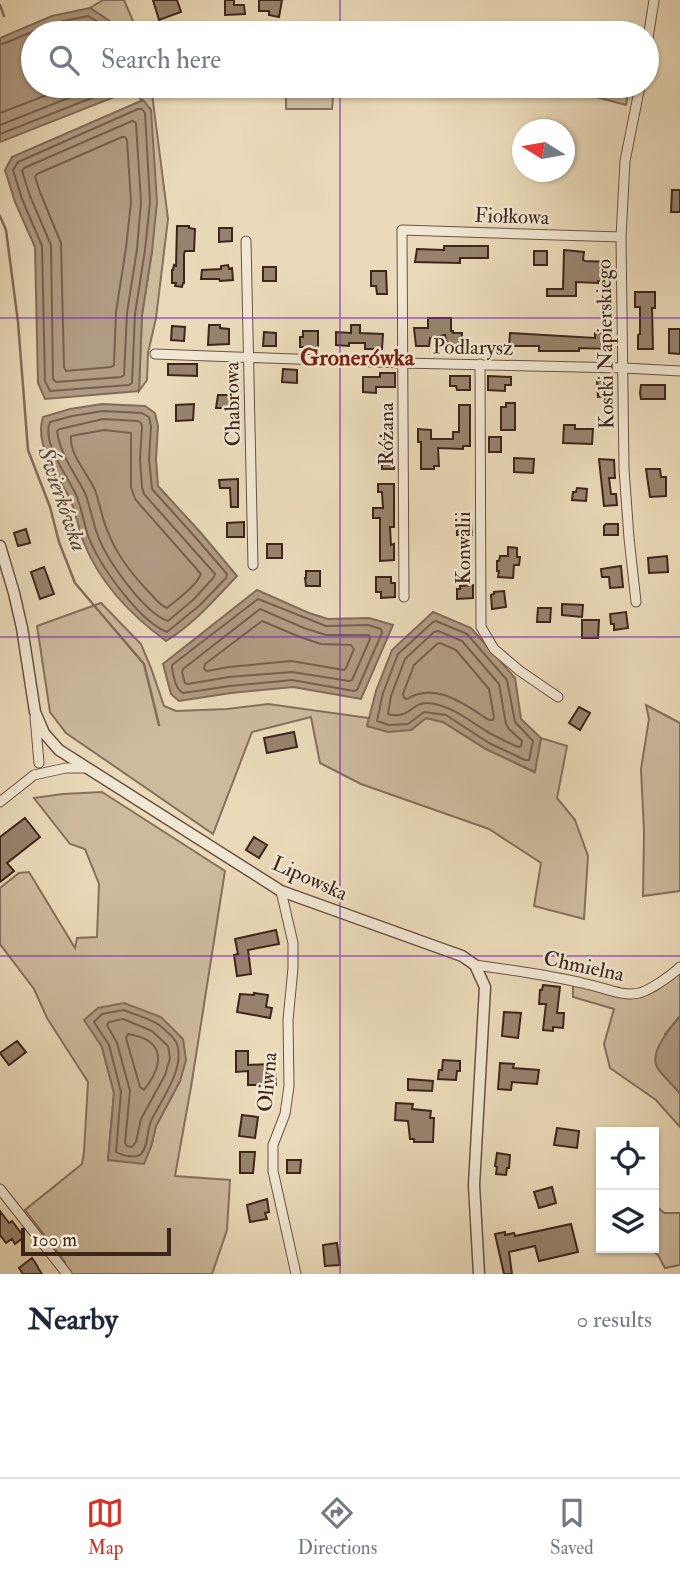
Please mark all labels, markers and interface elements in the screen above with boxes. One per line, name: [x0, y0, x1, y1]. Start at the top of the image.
search box: [21, 21, 659, 98]
icon: search: [45, 41, 83, 79]
text: Search here: [101, 44, 221, 76]
north arrow: [512, 119, 575, 182]
street label: Fiołkowa: [474, 202, 550, 231]
street label: Kostki Napierskiego: [591, 259, 620, 429]
street label: Podlarysz: [432, 333, 514, 362]
district label: Gronerówka: [300, 343, 416, 372]
street label: Chabrowa: [218, 361, 247, 446]
street label: Różana: [373, 402, 400, 466]
water label: Świerkówka: [31, 442, 94, 556]
street label: Konwalii: [450, 511, 477, 585]
street label: Lipowska: [268, 850, 352, 907]
street label: Chmielna: [541, 945, 627, 988]
street label: Oliwna: [251, 1051, 284, 1113]
map controls: [596, 1127, 659, 1253]
button: locate: [596, 1127, 659, 1190]
button: layers: [596, 1190, 659, 1253]
scale bar: [21, 1225, 172, 1257]
text: 100 m: [32, 1228, 77, 1252]
text: Nearby: [28, 1301, 118, 1338]
text: 0 results: [576, 1305, 652, 1334]
tab: Map: [86, 1494, 124, 1560]
tab: Directions: [297, 1494, 377, 1560]
tab: Saved: [550, 1494, 594, 1560]

